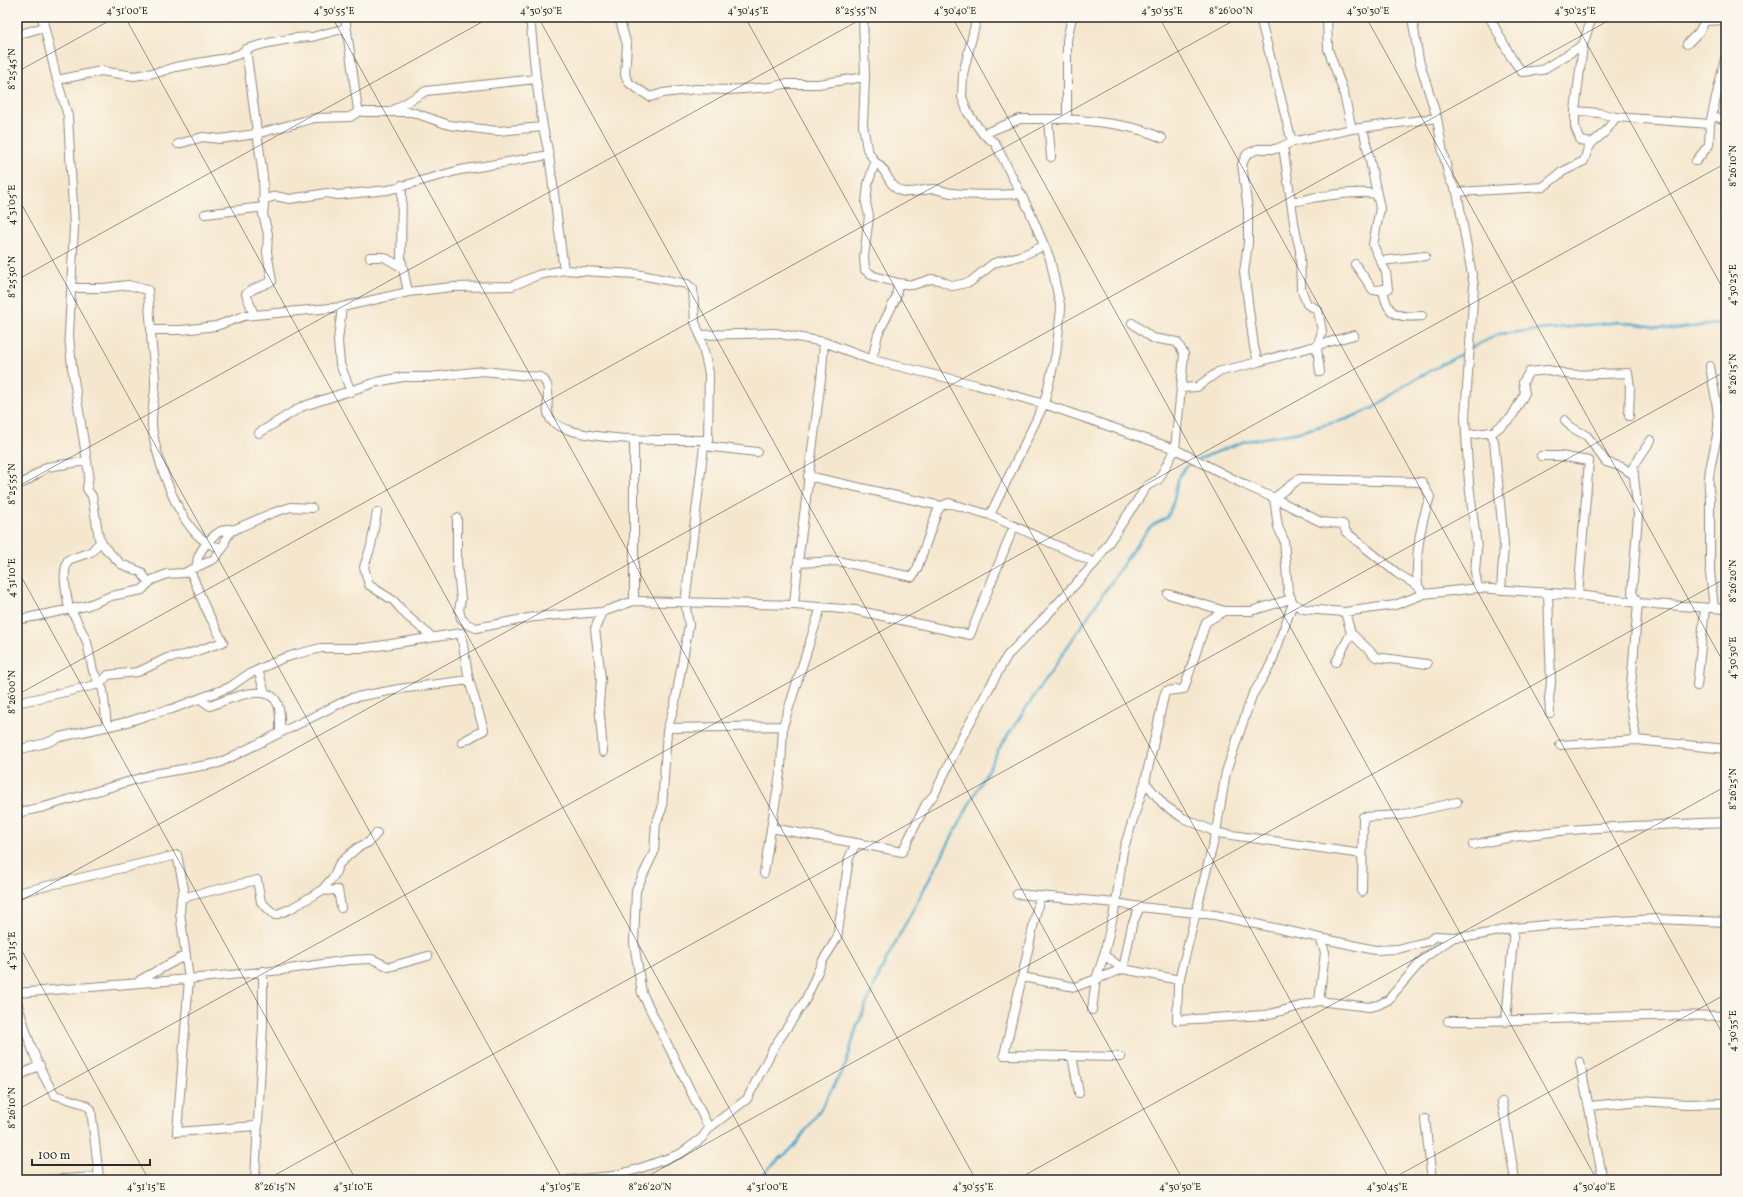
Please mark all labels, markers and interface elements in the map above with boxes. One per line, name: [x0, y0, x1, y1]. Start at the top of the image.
text: 4°31'00"E: [106, 4, 148, 18]
text: 4°30'55"E: [313, 4, 355, 18]
text: 4°30'50"E: [520, 4, 562, 18]
text: 4°30'45"E: [727, 4, 769, 18]
text: 8°25'55"N: [835, 4, 877, 18]
text: 4°30'40"E: [934, 4, 976, 18]
text: 4°30'35"E: [1141, 4, 1183, 18]
text: 8°26'00"N: [1209, 4, 1253, 18]
text: 4°30'30"E: [1347, 4, 1389, 18]
text: 4°30'25"E: [1554, 4, 1596, 18]
text: 8°25'45"N: [5, 48, 19, 90]
text: 8°26'10"N: [1726, 145, 1740, 187]
text: 4°31'05"E: [5, 185, 19, 225]
text: 8°25'50"N: [5, 255, 19, 298]
text: 4°30'25"E: [1726, 264, 1740, 306]
text: 8°26'15"N: [1726, 353, 1740, 394]
text: 8°25'55"N: [5, 463, 19, 505]
text: 4°31'10"E: [5, 558, 19, 598]
text: 8°26'20"N: [1726, 559, 1740, 602]
text: 4°30'30"E: [1726, 637, 1740, 679]
text: 8°26'00"N: [5, 670, 19, 714]
text: 8°26'25"N: [1726, 767, 1740, 810]
text: 4°31'15"E: [5, 932, 19, 970]
text: 4°30'35"E: [1726, 1010, 1740, 1052]
text: 8°26'10"N: [5, 1087, 19, 1129]
scale bar: [32, 1141, 150, 1167]
text: 100 m: [38, 1148, 71, 1164]
text: 4°31'15"E: [127, 1180, 165, 1194]
text: 8°26'15"N: [255, 1180, 296, 1194]
text: 4°31'10"E: [333, 1180, 373, 1194]
text: 4°31'05"E: [540, 1180, 580, 1194]
text: 8°26'20"N: [629, 1180, 672, 1194]
text: 4°31'00"E: [746, 1180, 788, 1194]
text: 4°30'55"E: [952, 1180, 994, 1194]
text: 4°30'50"E: [1159, 1180, 1201, 1194]
text: 4°30'45"E: [1366, 1180, 1408, 1194]
text: 4°30'40"E: [1573, 1180, 1615, 1194]

